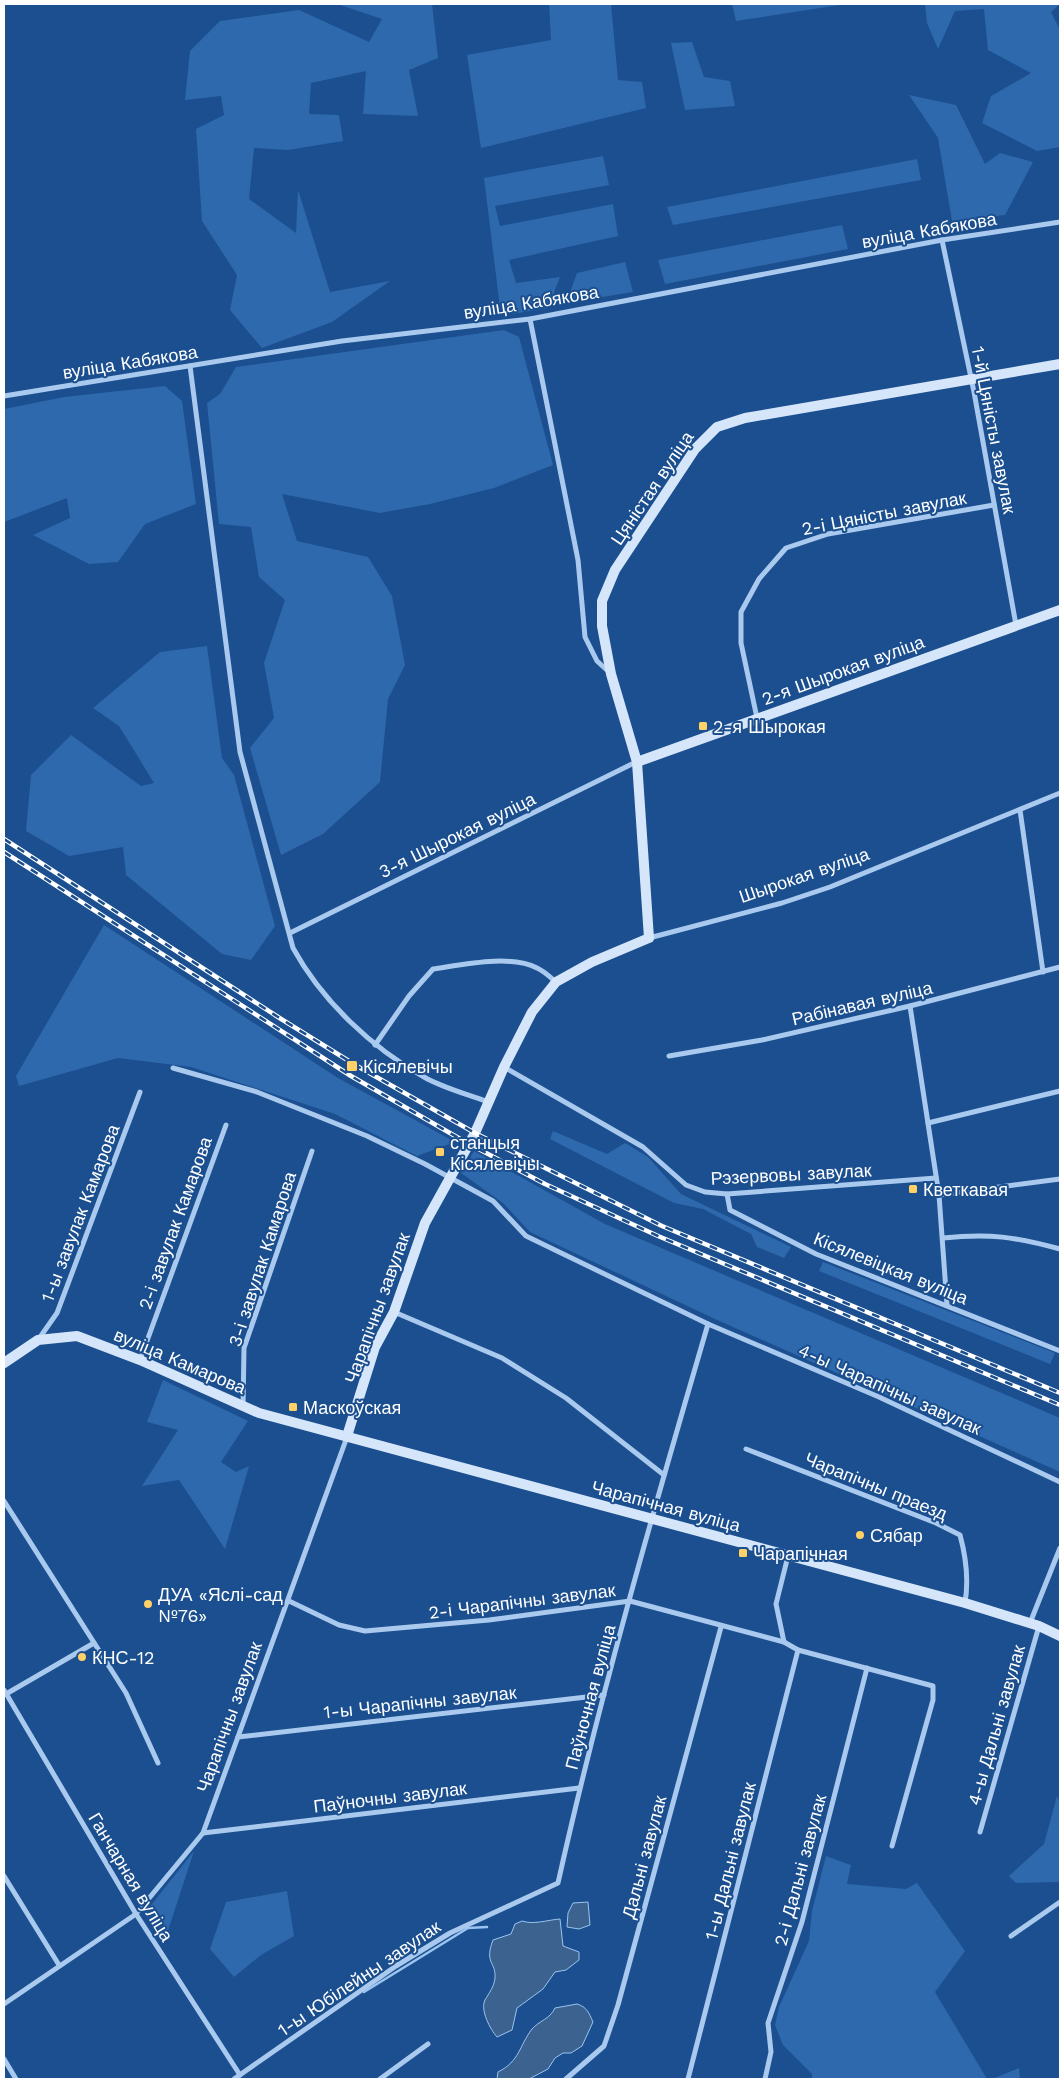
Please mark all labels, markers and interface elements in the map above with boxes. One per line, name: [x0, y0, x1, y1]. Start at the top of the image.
street label: вуліца Кабякова: [860, 208, 999, 252]
street label: вуліца Кабякова: [462, 281, 601, 323]
street label: вуліца Кабякова: [61, 341, 200, 383]
street label: 1-й Цяністы завулак: [967, 344, 1021, 516]
street label: Цяністая вуліца: [606, 426, 698, 549]
street label: 2-і Цяністы завулак: [800, 487, 968, 539]
street label: 2-я Шырокая вуліца: [759, 630, 928, 709]
place label: 2-я Шырокая: [713, 716, 826, 737]
marker: 2-я Шырокая: [697, 720, 709, 732]
street label: 3-я Шырокая вуліца: [375, 787, 540, 882]
street label: Шырокая вуліца: [736, 843, 873, 907]
street label: Рабінавая вуліца: [790, 976, 935, 1029]
place label: Кісялевічы: [363, 1056, 453, 1077]
marker: Кісялевічы: [345, 1059, 359, 1073]
street label: 1-ы завулак Камарова: [36, 1121, 124, 1305]
place label: станцыя Кісялевічы: [450, 1132, 540, 1174]
street label: 2-і завулак Камарова: [134, 1133, 216, 1312]
marker: станцыя Кісялевічы: [434, 1146, 446, 1158]
street label: Рэзервовы завулак: [710, 1159, 872, 1189]
street label: 3-і завулак Камарова: [224, 1168, 301, 1349]
place label: Кветкавая: [923, 1179, 1008, 1200]
marker: Кветкавая: [907, 1183, 919, 1195]
street label: Кісялевіцкая вуліца: [811, 1227, 972, 1309]
street label: Чарапічны завулак: [340, 1230, 414, 1386]
street label: вуліца Камарова: [111, 1324, 250, 1399]
street label: 4-ы Чарапічны завулак: [795, 1339, 985, 1439]
place label: Маскоўская: [303, 1397, 401, 1418]
marker: Маскоўская: [287, 1401, 299, 1413]
street label: Чарапічны праезд: [802, 1448, 951, 1524]
street label: Чарапічная вуліца: [589, 1476, 744, 1536]
place label: Сябар: [870, 1525, 923, 1546]
marker: Сябар: [854, 1529, 866, 1541]
place label: Чарапічная: [753, 1543, 848, 1564]
marker: Чарапічная: [737, 1547, 749, 1559]
street label: 2-і Чарапічны завулак: [427, 1579, 617, 1623]
place label: ДУА «Яслі-сад №76»: [158, 1584, 283, 1626]
marker: ДУА «Яслі-сад №76»: [142, 1598, 154, 1610]
street label: Паўночная вуліца: [561, 1621, 620, 1772]
street label: Чарапічны завулак: [192, 1639, 266, 1795]
street label: 4-ы Дальні завулак: [963, 1642, 1029, 1808]
place label: КНС-12: [92, 1647, 154, 1668]
marker: КНС-12: [76, 1651, 88, 1663]
street label: 1-ы Чарапічны завулак: [322, 1681, 518, 1723]
street label: Паўночны завулак: [312, 1777, 468, 1817]
street label: 1-ы Дальні завулак: [700, 1780, 760, 1942]
street label: 2-і Дальні завулак: [770, 1792, 830, 1948]
street label: Дальні завулак: [617, 1793, 671, 1921]
street label: Ганчарная вуліца: [84, 1809, 178, 1946]
street label: 1-ы Юбілейны завулак: [274, 1916, 444, 2040]

